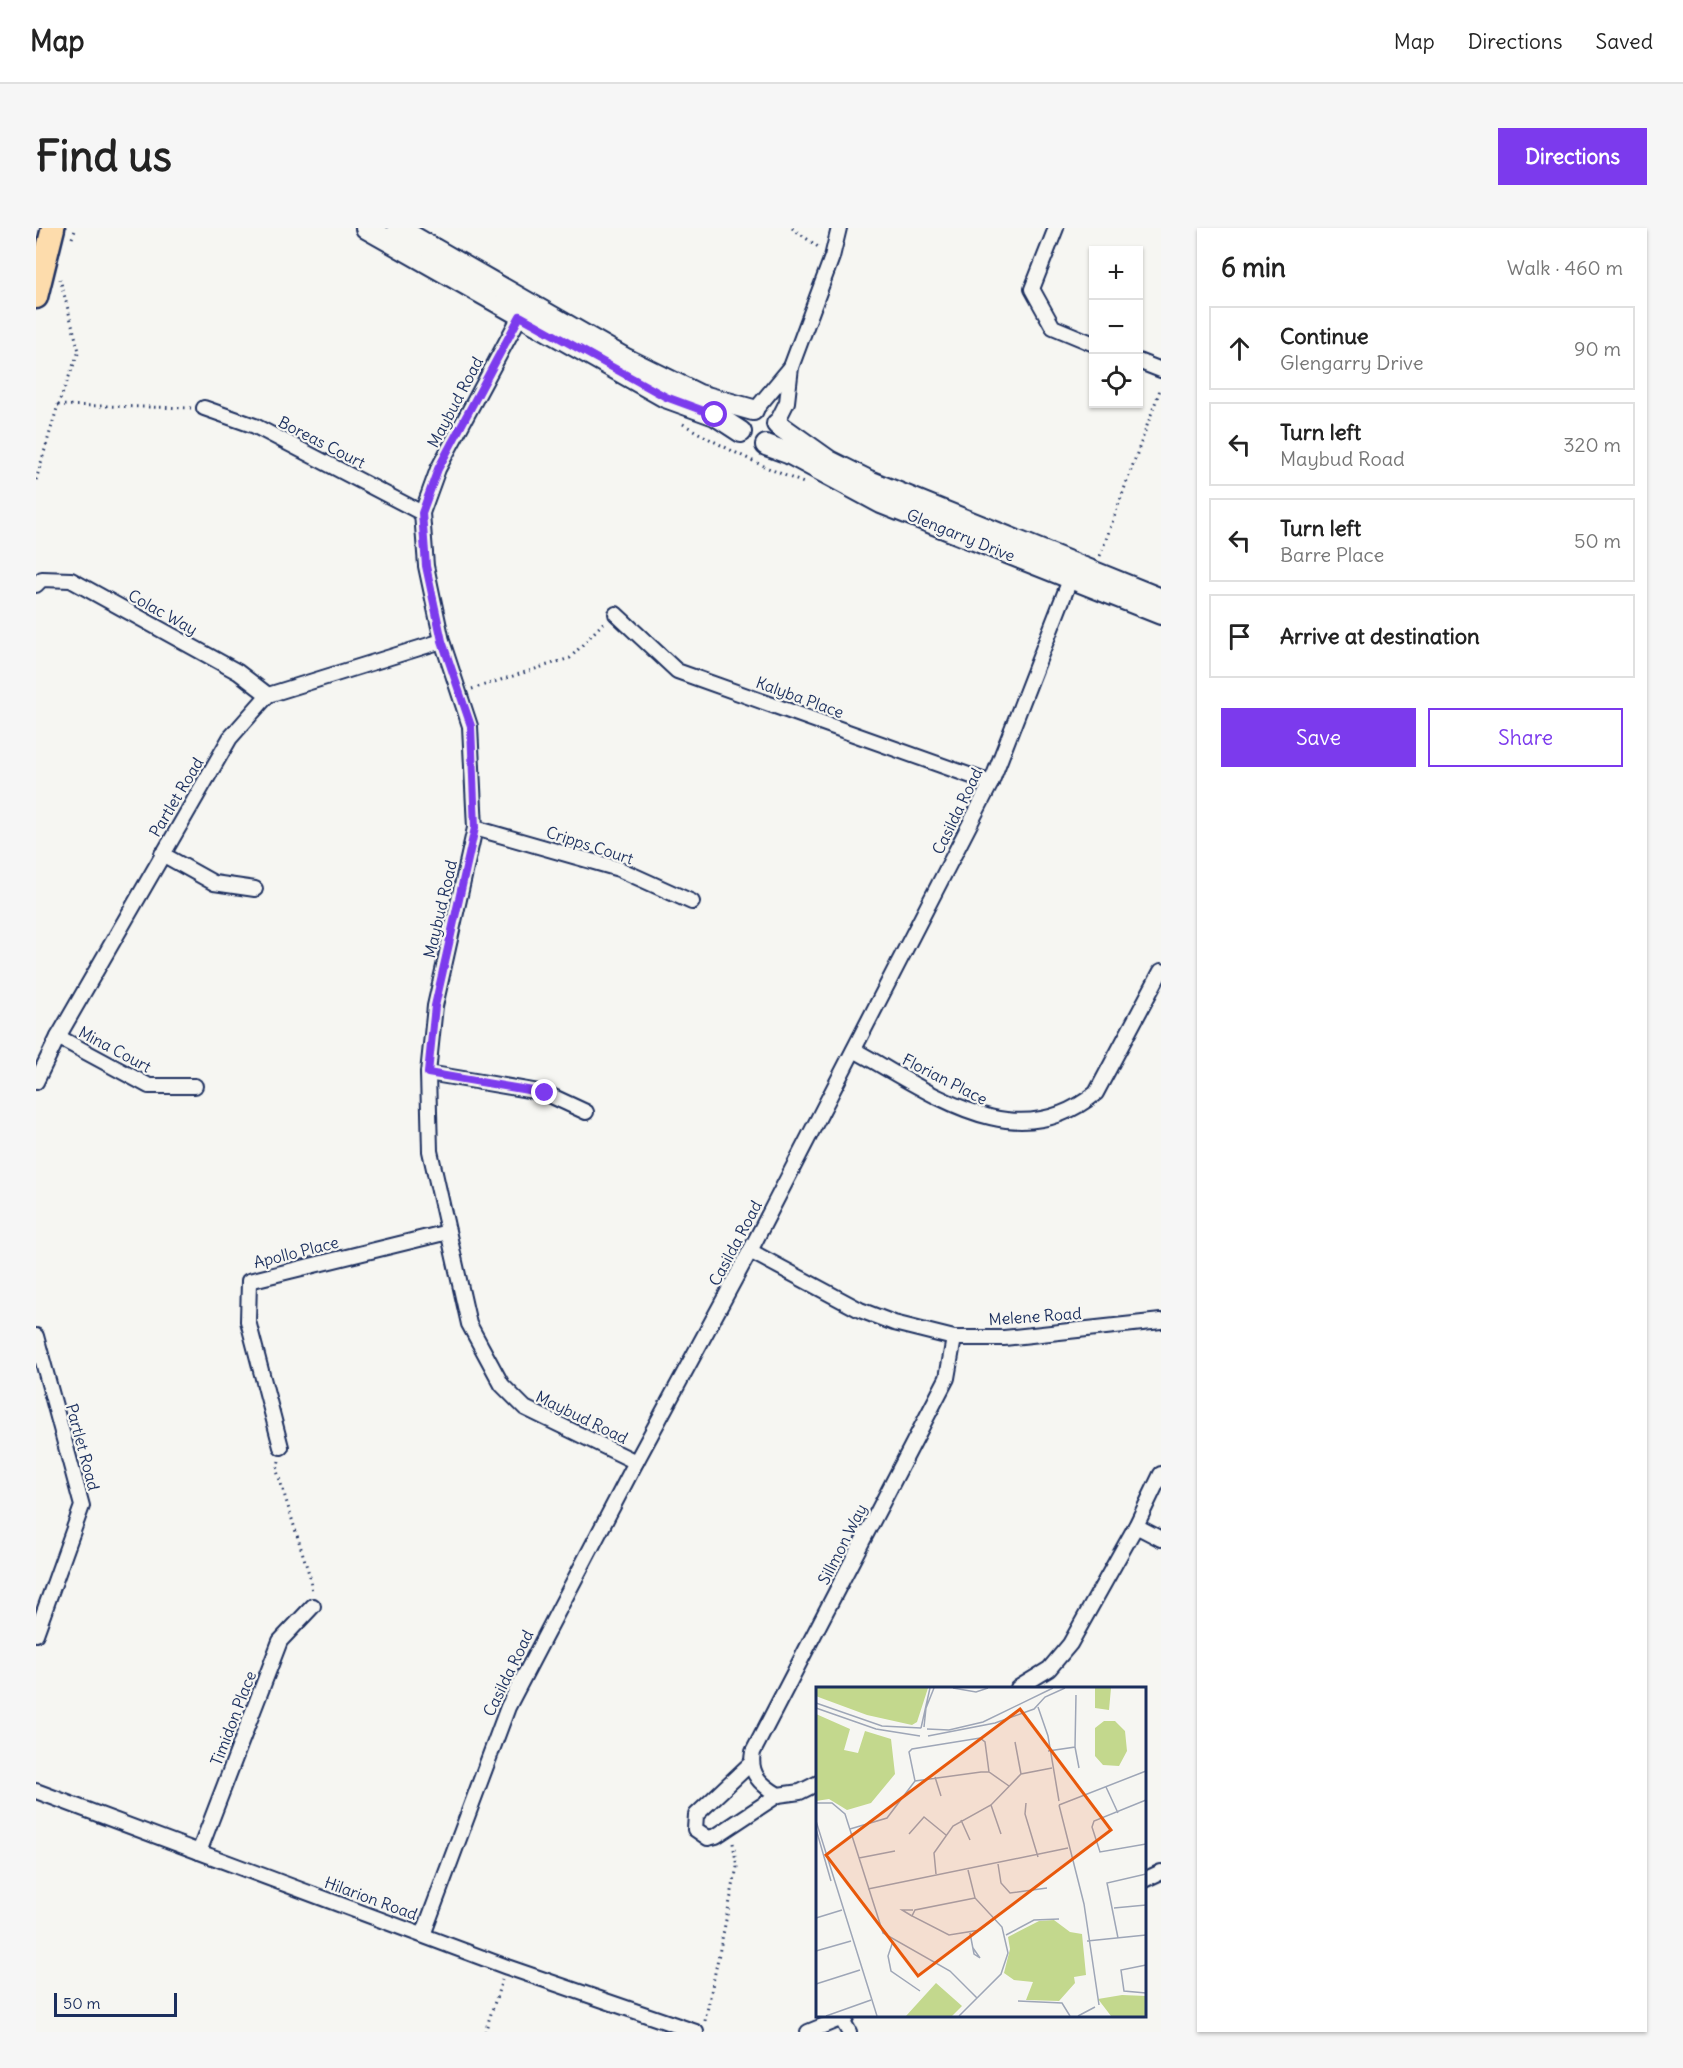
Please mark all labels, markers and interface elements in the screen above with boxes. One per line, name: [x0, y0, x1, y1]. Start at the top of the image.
text: Map: [30, 23, 84, 59]
text: Map: [1394, 28, 1435, 55]
text: Directions: [1468, 28, 1562, 55]
text: Saved: [1595, 28, 1653, 55]
button: Directions: [1498, 128, 1647, 185]
text: Find us: [36, 130, 172, 182]
map controls: [1089, 246, 1143, 408]
button: +: [1089, 246, 1143, 300]
text: 6 min: [1221, 251, 1286, 284]
text: Walk · 460 m: [1507, 255, 1623, 280]
button: −: [1089, 300, 1143, 354]
text: Continue: [1280, 322, 1369, 350]
icon: ahead: [1223, 332, 1256, 365]
text: 90 m: [1574, 336, 1621, 361]
text: Glengarry Drive: [1280, 350, 1424, 375]
street label: Maybud Road: [423, 353, 487, 451]
button: locate: [1089, 354, 1143, 408]
route start: [701, 401, 727, 427]
street label: Boreas Court: [275, 412, 369, 473]
text: Turn left: [1280, 418, 1361, 446]
icon: left: [1223, 428, 1256, 461]
text: 320 m: [1563, 432, 1621, 457]
text: Maybud Road: [1280, 446, 1405, 471]
street label: Glengarry Drive: [904, 504, 1018, 566]
text: Turn left: [1280, 514, 1361, 542]
icon: left: [1223, 524, 1256, 557]
text: 50 m: [1574, 528, 1621, 553]
text: Barre Place: [1280, 542, 1384, 567]
street label: Colac Way: [125, 585, 201, 639]
icon: arrive: [1223, 620, 1256, 653]
text: Arrive at destination: [1280, 622, 1480, 650]
street label: Kalyba Place: [753, 672, 847, 722]
button: Save: [1221, 708, 1416, 767]
button: Share: [1428, 708, 1623, 767]
street label: Partlet Road: [144, 754, 208, 840]
street label: Casilda Road: [927, 764, 987, 858]
street label: Cripps Court: [544, 822, 637, 869]
street label: Maybud Road: [419, 858, 461, 960]
street label: Mina Court: [75, 1022, 155, 1077]
street label: Florian Place: [899, 1049, 991, 1109]
route end: [531, 1079, 557, 1105]
street label: Casilda Road: [704, 1197, 766, 1289]
street label: Apollo Place: [251, 1232, 341, 1272]
street label: Melene Road: [988, 1303, 1082, 1329]
street label: Maybud Road: [533, 1386, 631, 1448]
street label: Partlet Road: [62, 1401, 104, 1493]
street label: Sillmon Way: [813, 1500, 871, 1588]
street label: Casilda Road: [478, 1626, 538, 1720]
street label: Timidon Place: [206, 1668, 260, 1768]
inset map: [816, 1687, 1146, 2017]
street label: Hilarion Road: [322, 1872, 420, 1924]
scale bar: [54, 1990, 177, 2018]
text: 50 m: [63, 1993, 101, 2013]

